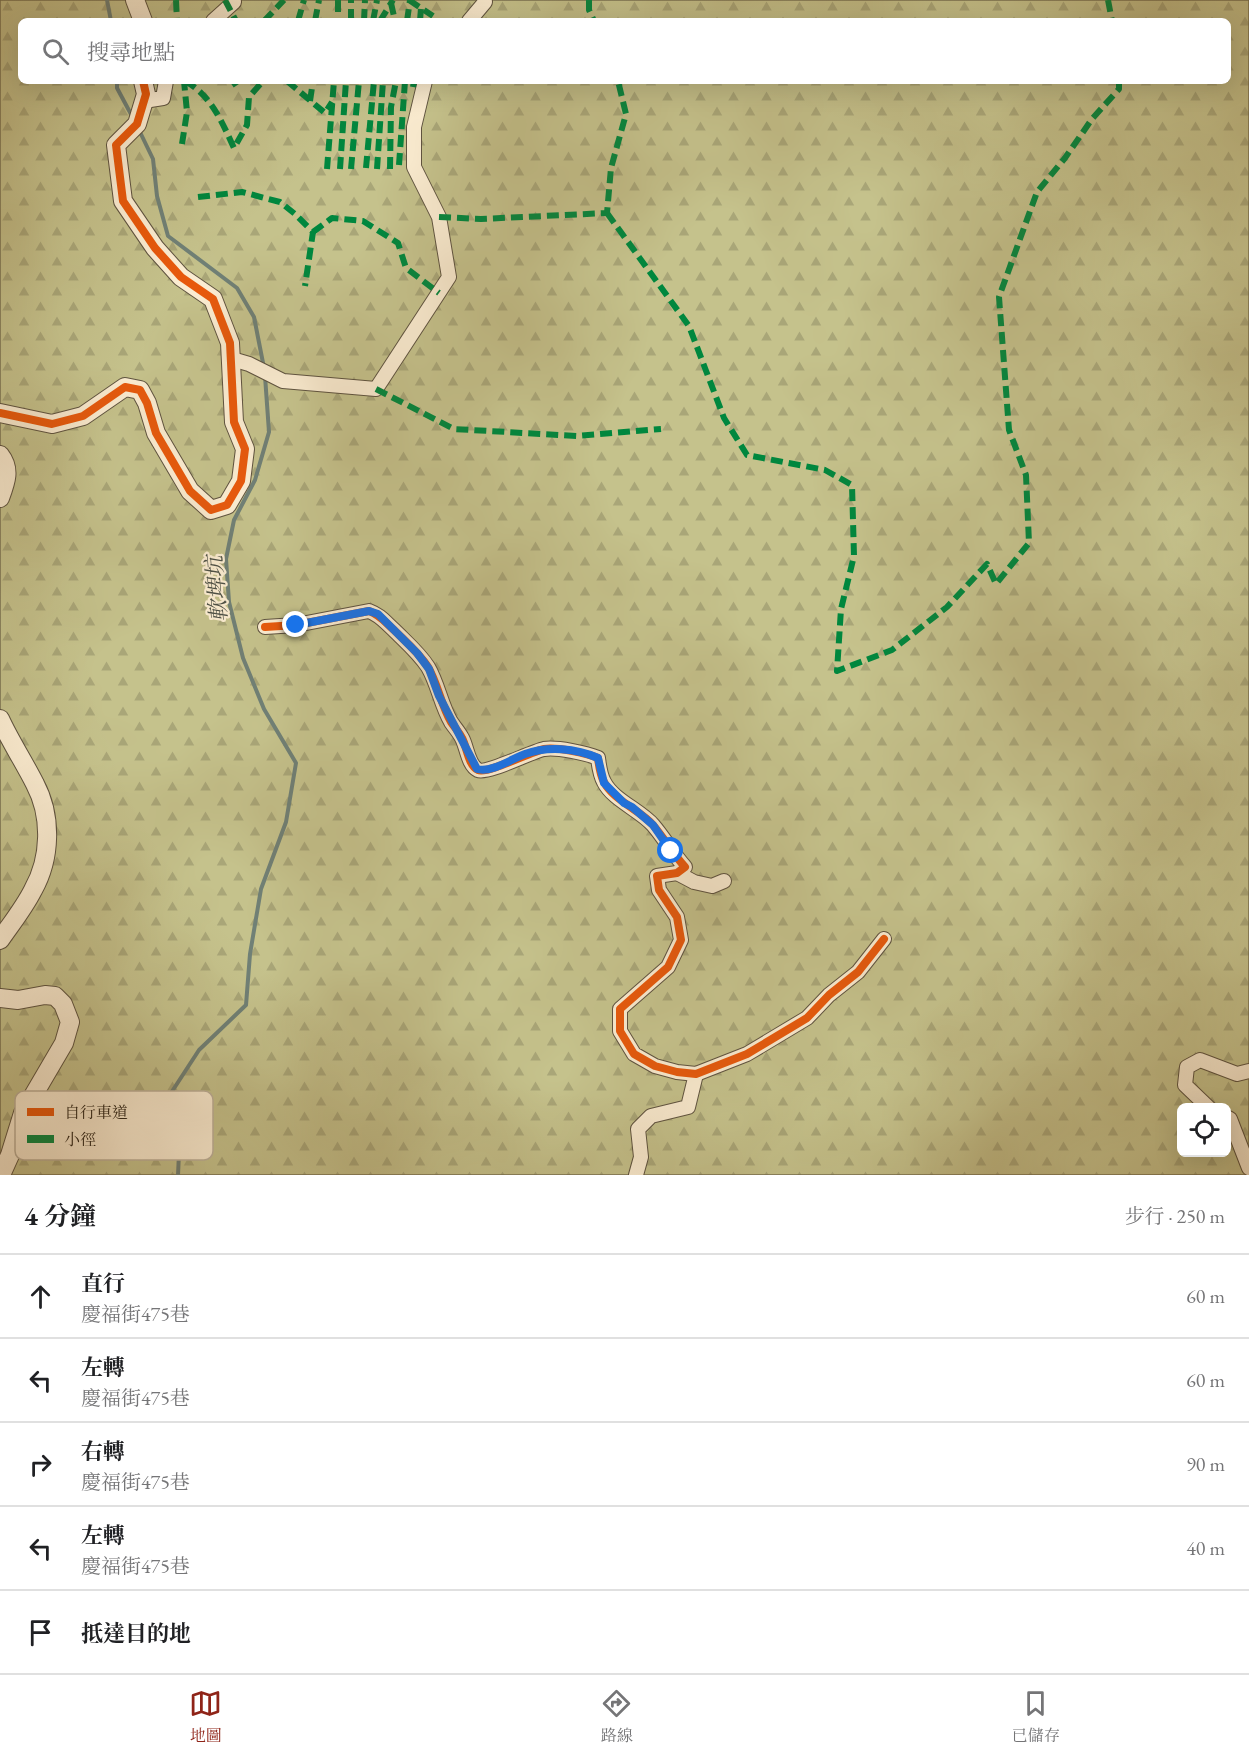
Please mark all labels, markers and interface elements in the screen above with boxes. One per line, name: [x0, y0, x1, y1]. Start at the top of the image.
search box: [18, 18, 1231, 84]
icon: search: [39, 35, 72, 68]
text: 搜尋地點: [87, 38, 175, 67]
water label: 軟埤坑: [199, 552, 234, 623]
route end: [282, 611, 308, 637]
route start: [657, 837, 683, 863]
legend: [15, 1091, 213, 1160]
text: 自行車道: [64, 1102, 128, 1123]
map controls: [1177, 1103, 1231, 1157]
button: locate: [1177, 1103, 1231, 1157]
text: 小徑: [64, 1129, 96, 1150]
text: 4 分鐘: [24, 1199, 96, 1233]
text: 步行 · 250 m: [1125, 1203, 1225, 1229]
text: 直行: [81, 1269, 125, 1298]
icon: ahead: [24, 1280, 57, 1313]
text: 60 m: [1186, 1283, 1225, 1309]
text: 慶福街475巷: [81, 1301, 190, 1327]
text: 左轉: [81, 1353, 125, 1382]
icon: left: [24, 1364, 57, 1397]
text: 60 m: [1186, 1367, 1225, 1393]
text: 慶福街475巷: [81, 1385, 190, 1411]
text: 右轉: [81, 1437, 125, 1466]
icon: right: [24, 1448, 57, 1481]
text: 90 m: [1186, 1451, 1225, 1477]
text: 慶福街475巷: [81, 1469, 190, 1495]
text: 左轉: [81, 1521, 125, 1550]
icon: left: [24, 1532, 57, 1565]
text: 40 m: [1186, 1535, 1225, 1561]
text: 慶福街475巷: [81, 1553, 190, 1579]
icon: arrive: [24, 1616, 57, 1649]
text: 抵達目的地: [81, 1619, 191, 1648]
tab: 地圖: [189, 1687, 222, 1746]
tab: 路線: [600, 1687, 633, 1746]
tab: 已儲存: [1012, 1687, 1060, 1746]

